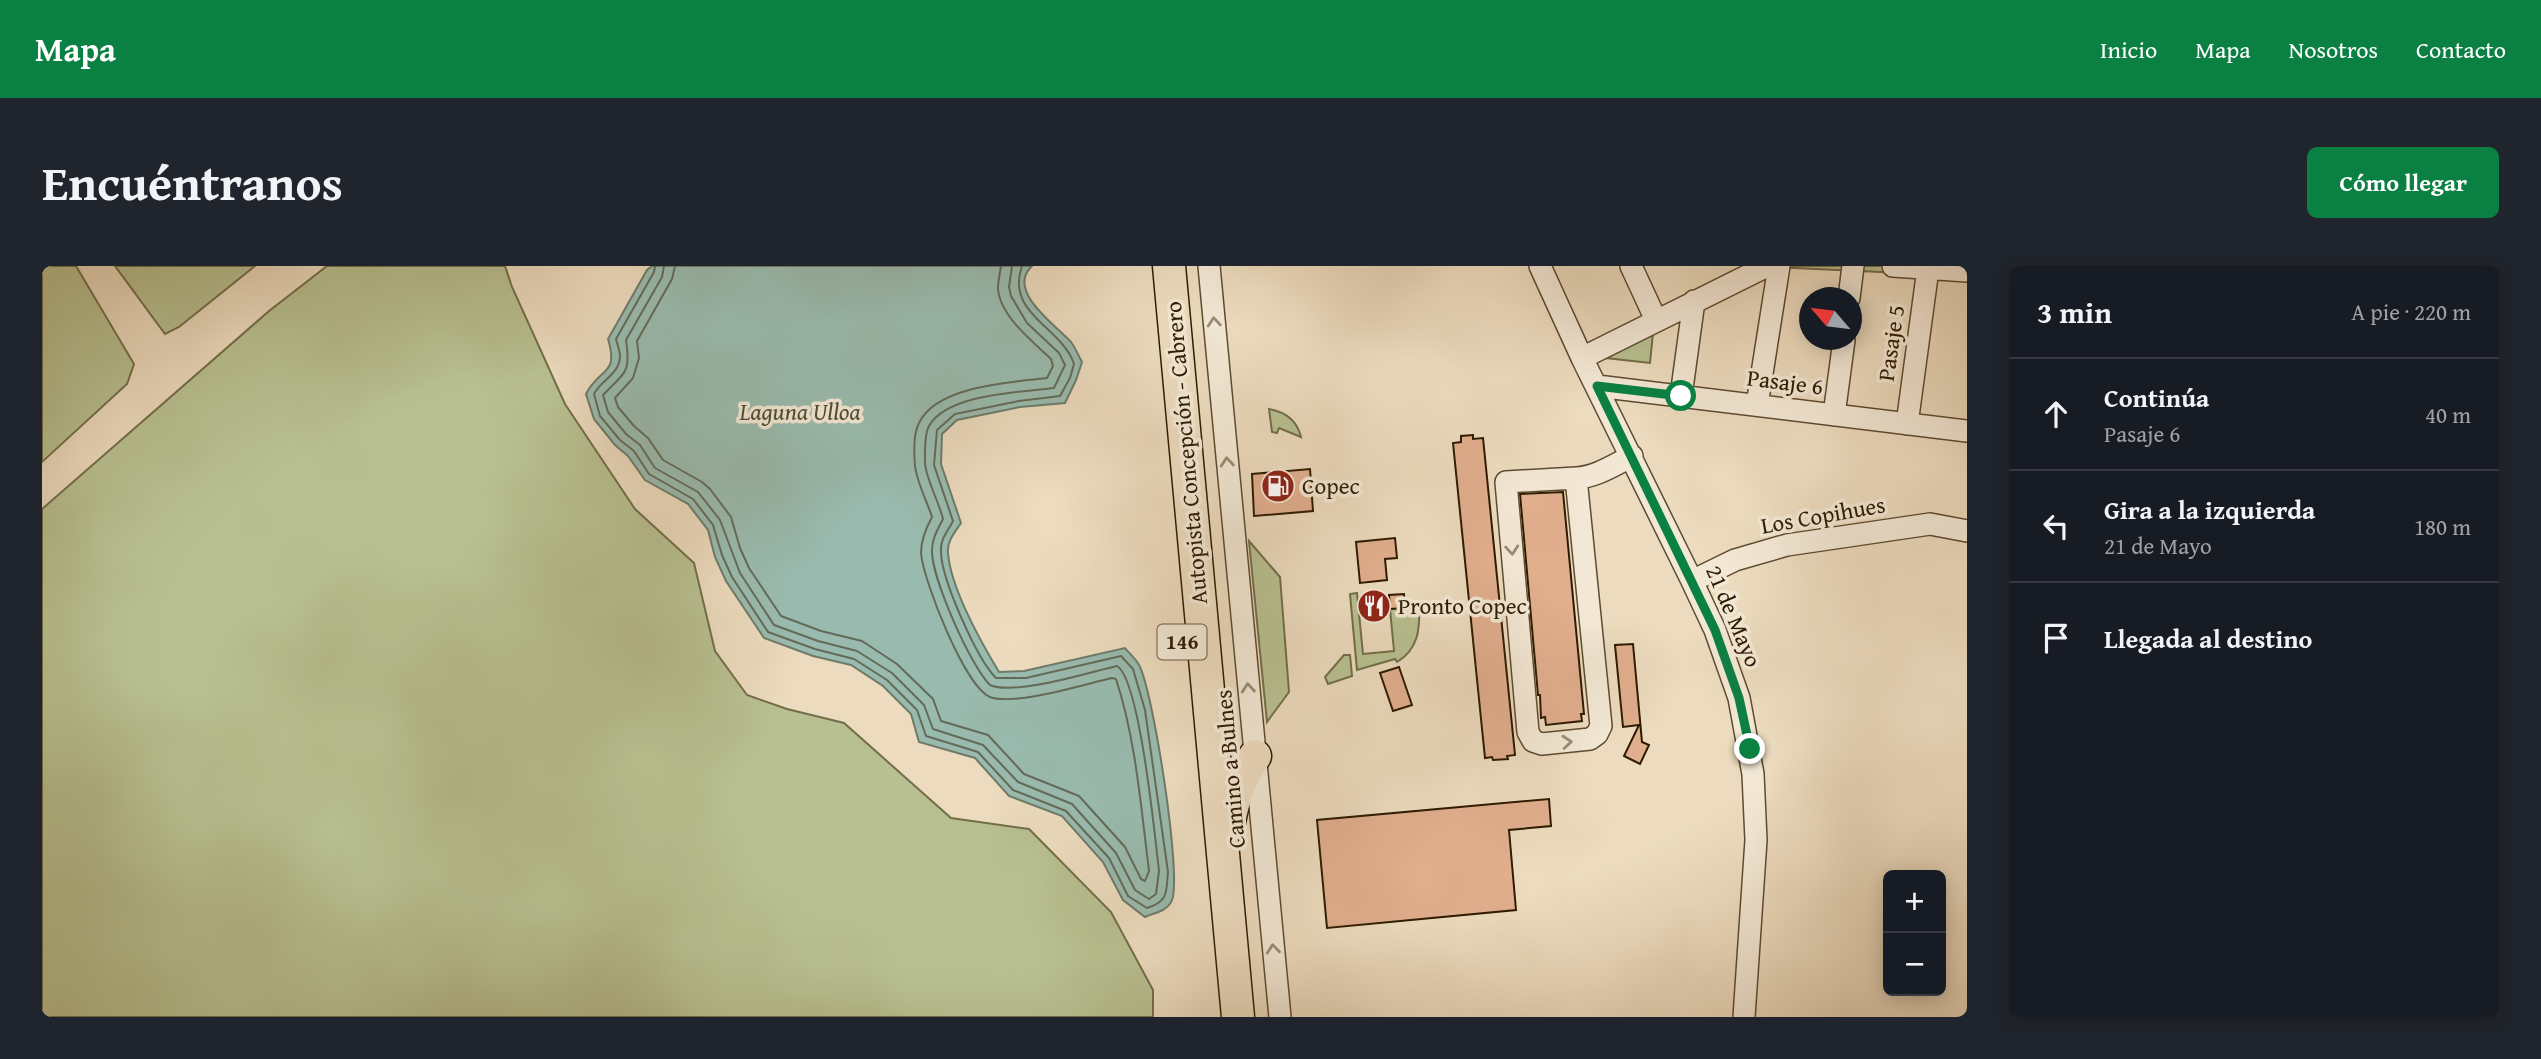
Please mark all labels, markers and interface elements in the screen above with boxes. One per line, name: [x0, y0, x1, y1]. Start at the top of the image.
text: Mapa: [35, 25, 116, 73]
text: Inicio: [2100, 32, 2157, 67]
text: Mapa: [2195, 32, 2251, 67]
text: Nosotros: [2289, 32, 2378, 67]
text: Contacto: [2416, 32, 2506, 67]
text: Encuéntranos: [42, 146, 343, 218]
button: Cómo llegar: [2307, 147, 2499, 218]
north arrow: [1799, 287, 1862, 350]
text: 3 min: [2037, 290, 2112, 334]
text: A pie · 220 m: [2351, 295, 2471, 328]
street label: Autopista Concepción - Cabrero: [1156, 300, 1215, 606]
street label: Pasaje 5: [1869, 303, 1912, 383]
one-way arrow: [1207, 316, 1222, 327]
street label: Pasaje 6: [1745, 360, 1825, 403]
text: Continúa: [2104, 378, 2209, 417]
route start: [1665, 380, 1696, 411]
water label: Laguna Ulloa: [739, 394, 860, 429]
icon: ahead: [2037, 395, 2075, 433]
text: 40 m: [2425, 398, 2471, 431]
text: Pasaje 6: [2104, 417, 2180, 450]
one-way arrow: [1220, 456, 1235, 467]
fuel station icon: Copec: [1259, 467, 1297, 505]
place label: Copec: [1302, 469, 1360, 502]
street label: Los Copihues: [1758, 487, 1888, 542]
text: Gira a la izquierda: [2104, 490, 2315, 529]
icon: left: [2037, 507, 2075, 545]
text: 180 m: [2414, 510, 2471, 543]
text: 21 de Mayo: [2104, 529, 2212, 562]
one-way arrow: [1504, 545, 1519, 556]
street label: 21 de Mayo: [1698, 560, 1771, 672]
restaurant icon: Pronto Copec: [1355, 587, 1393, 625]
place label: Pronto Copec: [1398, 589, 1527, 622]
icon: arrive: [2037, 619, 2075, 657]
text: Llegada al destino: [2104, 619, 2312, 658]
road number: 146: [1158, 624, 1206, 660]
one-way arrow: [1241, 682, 1256, 694]
street label: Camino a Bulnes: [1206, 688, 1253, 850]
route end: [1734, 733, 1765, 764]
one-way arrow: [1561, 735, 1572, 750]
map controls: [1883, 870, 1946, 996]
button: +: [1883, 870, 1946, 933]
button: −: [1883, 933, 1946, 996]
one-way arrow: [1266, 943, 1281, 954]

